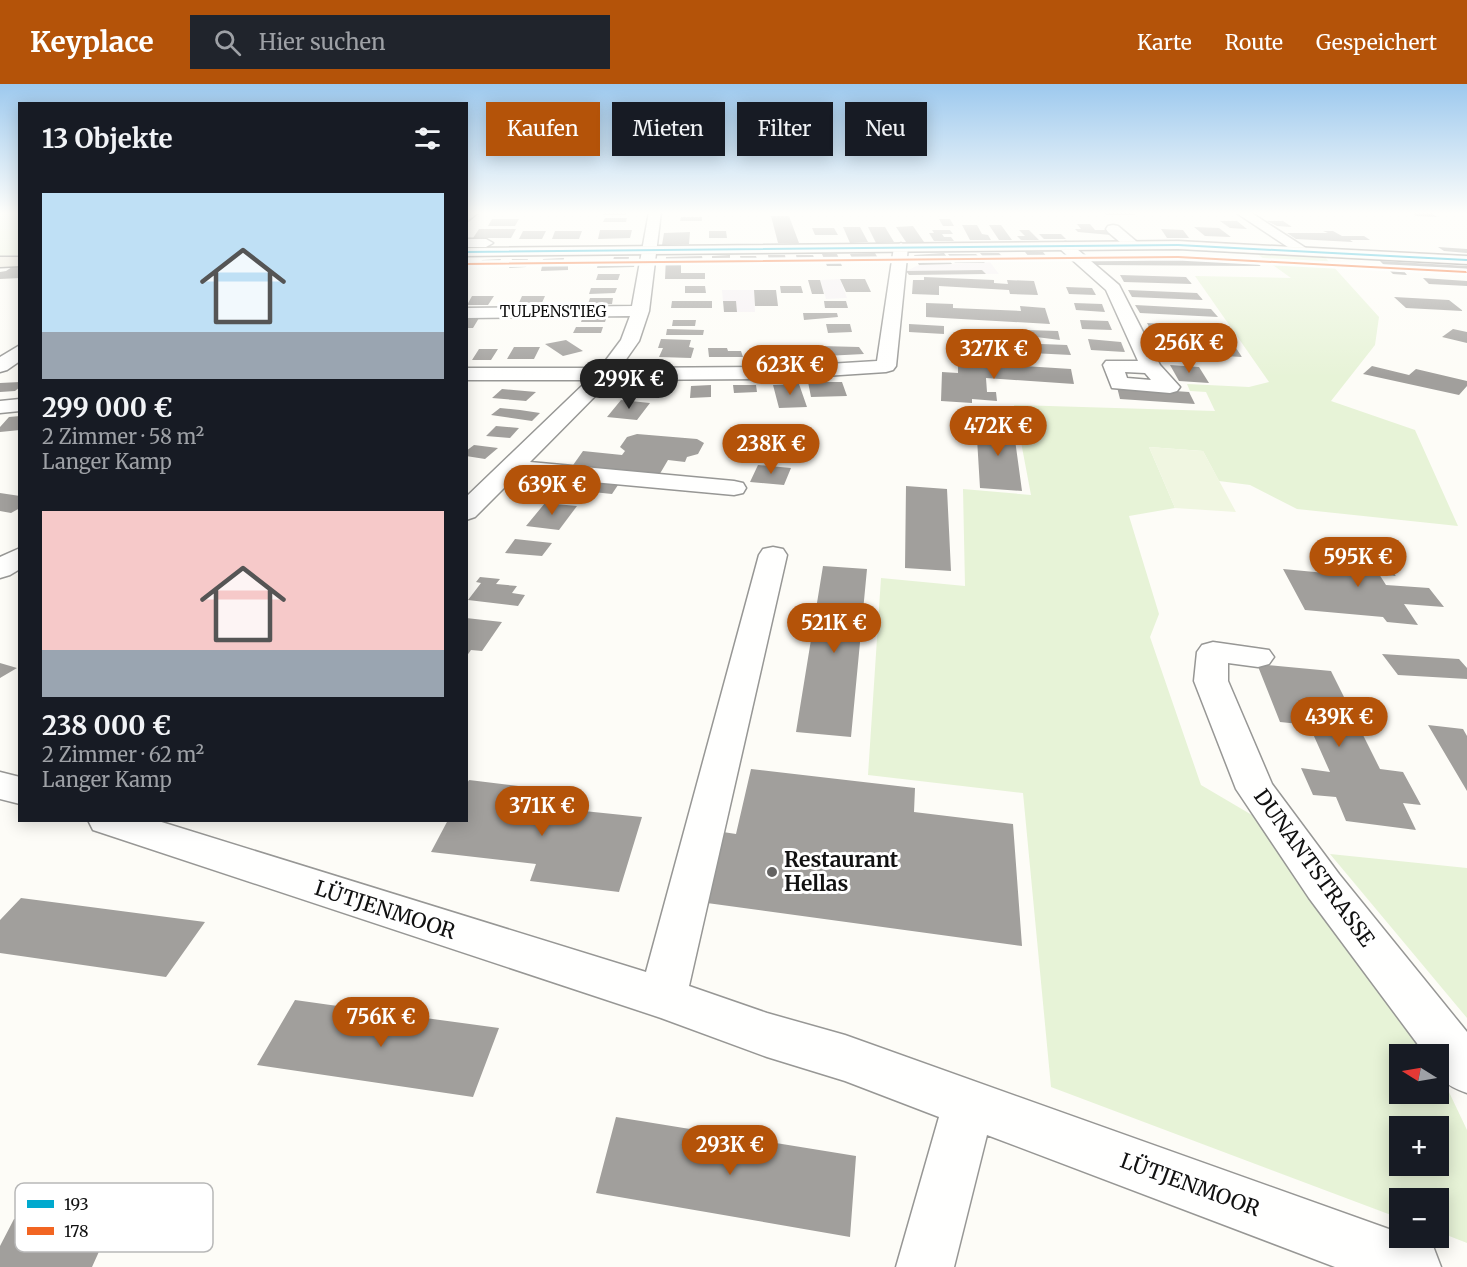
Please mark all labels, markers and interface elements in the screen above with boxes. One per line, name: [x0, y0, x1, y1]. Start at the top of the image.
search box: [190, 15, 610, 69]
text: Keyplace: [30, 24, 154, 60]
icon: search: [211, 26, 244, 59]
text: Hier suchen: [259, 28, 386, 56]
text: Karte: [1137, 29, 1192, 56]
text: Route: [1225, 29, 1283, 56]
text: Gespeichert: [1316, 29, 1437, 56]
chip: Kaufen: [486, 102, 600, 156]
chip: Mieten: [612, 102, 725, 156]
chip: Filter: [737, 102, 833, 156]
chip: Neu: [845, 102, 927, 156]
text: 13 Objekte: [42, 122, 173, 155]
icon: filters: [411, 122, 444, 155]
icon: home: [189, 232, 297, 340]
street label: TULPENSTIEG: [500, 302, 606, 321]
pin: 256K €: [1140, 323, 1238, 374]
pin: 327K €: [945, 329, 1043, 380]
text: 256K €: [1154, 330, 1224, 355]
text: 327K €: [960, 336, 1028, 361]
pin: 623K €: [741, 345, 839, 396]
text: 623K €: [756, 352, 824, 377]
pin: 299K €: [580, 359, 678, 410]
text: 299K €: [594, 366, 664, 391]
text: 299 000 €: [42, 391, 172, 424]
pin: 472K €: [949, 406, 1047, 457]
text: 472K €: [964, 413, 1032, 438]
text: 2 Zimmer · 58 m²: [42, 424, 204, 449]
pin: 238K €: [722, 424, 820, 475]
text: 238K €: [736, 431, 806, 456]
text: Langer Kamp: [42, 449, 172, 474]
pin: 639K €: [503, 465, 601, 516]
text: 639K €: [518, 472, 586, 497]
pin: 595K €: [1309, 537, 1407, 588]
text: 595K €: [1324, 544, 1392, 569]
icon: home: [189, 550, 297, 658]
pin: 521K €: [785, 603, 883, 654]
text: 521K €: [801, 610, 867, 635]
pin: 439K €: [1290, 697, 1388, 748]
text: 439K €: [1305, 704, 1373, 729]
text: 238 000 €: [42, 709, 171, 742]
text: 2 Zimmer · 62 m²: [42, 742, 204, 767]
text: Langer Kamp: [42, 767, 172, 792]
street label: DUNANTSTRASSE: [1248, 784, 1381, 952]
pin: 371K €: [493, 786, 591, 837]
text: 371K €: [509, 793, 575, 818]
place label: Restaurant Hellas: [784, 846, 899, 897]
marker: Restaurant Hellas: [765, 865, 779, 879]
street label: LÜTJENMOOR: [311, 874, 459, 945]
pin: 756K €: [332, 997, 430, 1048]
text: 756K €: [346, 1004, 416, 1029]
north arrow: [1389, 1044, 1449, 1104]
map controls: [1389, 1044, 1449, 1248]
button: +: [1389, 1116, 1449, 1176]
pin: 293K €: [681, 1125, 779, 1176]
text: 293K €: [696, 1132, 764, 1157]
street label: LÜTJENMOOR: [1117, 1147, 1264, 1222]
legend: [15, 1183, 213, 1252]
button: −: [1389, 1188, 1449, 1248]
text: 193: [64, 1194, 89, 1214]
text: 178: [64, 1221, 89, 1241]

